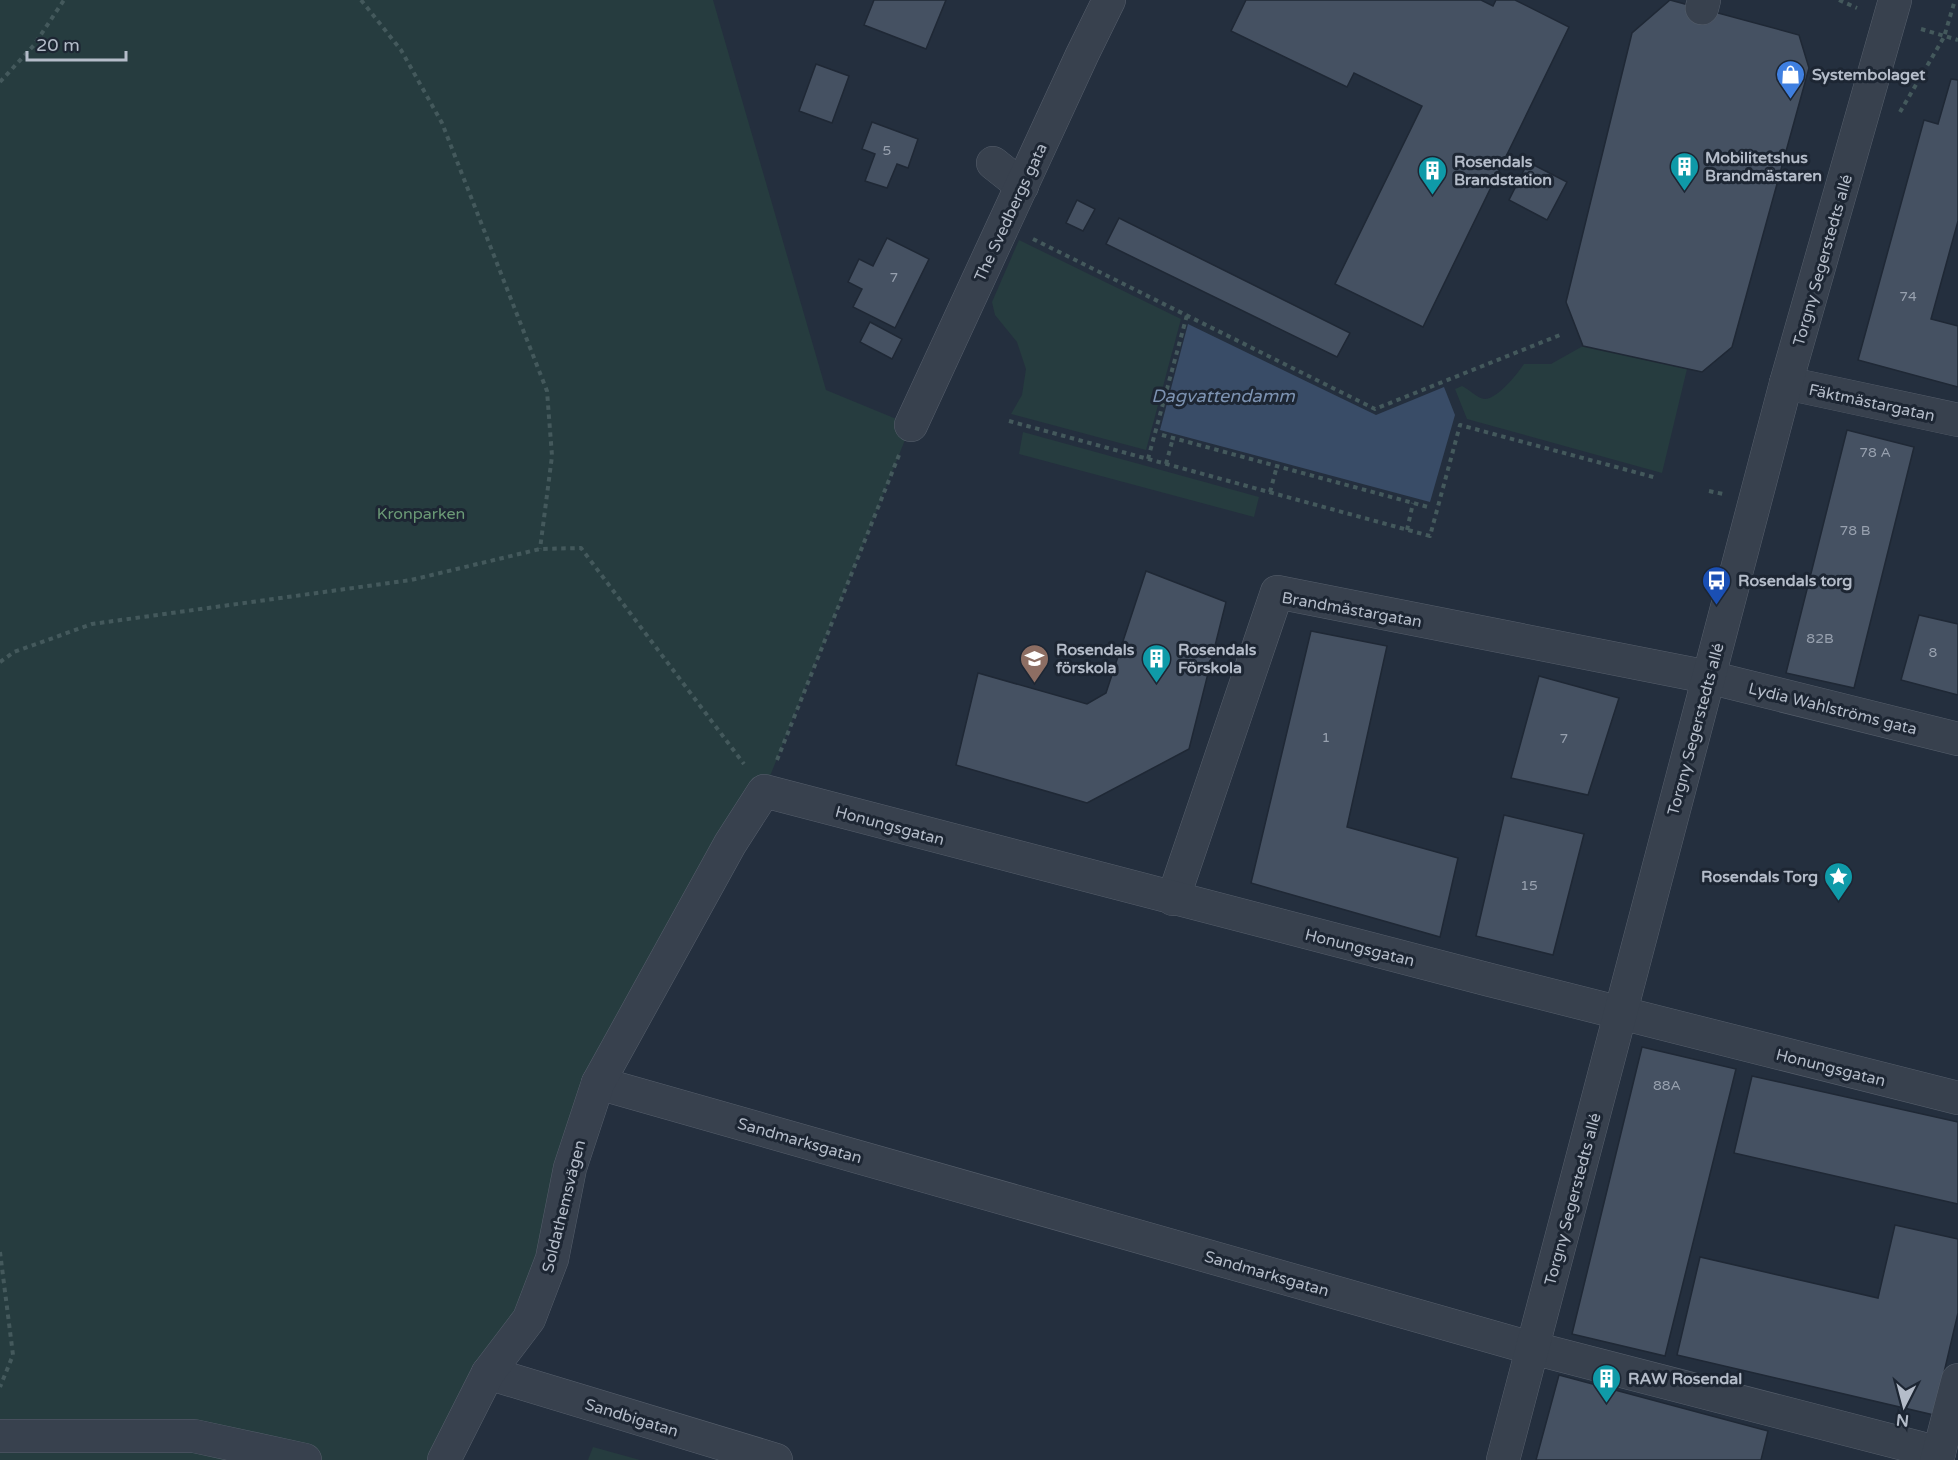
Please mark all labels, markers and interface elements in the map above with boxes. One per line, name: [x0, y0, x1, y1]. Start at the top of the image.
scale bar: [27, 24, 126, 62]
text: 20 m: [36, 34, 80, 56]
shop icon: Systembolaget: [1775, 58, 1807, 100]
place label: Systembolaget: [1812, 65, 1926, 85]
street label: The Svedbergs gata: [970, 140, 1052, 285]
house number: 5: [883, 142, 891, 159]
place label: Mobilitetshus Brandmästaren: [1705, 148, 1822, 186]
building icon: Mobilitetshus Brandmästaren: [1668, 150, 1700, 192]
place label: Rosendals Brandstation: [1454, 152, 1552, 190]
building icon: Rosendals Brandstation: [1417, 154, 1449, 196]
street label: Torgny Segerstedts allé: [1789, 172, 1857, 348]
house number: 7: [890, 269, 898, 286]
house number: 74: [1899, 288, 1917, 305]
street label: Fäktmästargatan: [1807, 380, 1937, 426]
water label: Dagvattendamm: [1151, 385, 1295, 407]
house number: 78 A: [1859, 444, 1891, 461]
park label: Kronparken: [377, 504, 465, 524]
house number: 78 B: [1840, 522, 1870, 539]
bus stop icon: Rosendals torg: [1701, 564, 1733, 606]
place label: Rosendals torg: [1738, 571, 1852, 591]
street label: Brandmästargatan: [1280, 588, 1423, 632]
house number: 82B: [1806, 630, 1834, 647]
place label: Rosendals förskola: [1055, 640, 1135, 678]
place label: Rosendals Förskola: [1178, 640, 1257, 678]
street label: Torgny Segerstedts allé: [1663, 641, 1729, 818]
school or university icon: Rosendals förskola: [1019, 642, 1051, 684]
building icon: Rosendals Förskola: [1141, 642, 1173, 684]
house number: 8: [1929, 644, 1938, 661]
street label: Lydia Wahlströms gata: [1746, 678, 1919, 740]
house number: 1: [1322, 729, 1330, 746]
house number: 7: [1560, 730, 1568, 747]
street label: Honungsgatan: [833, 802, 947, 850]
place icon: Rosendals Torg: [1823, 860, 1855, 902]
place label: Rosendals Torg: [1701, 867, 1818, 887]
house number: 15: [1520, 877, 1538, 894]
street label: Honungsgatan: [1303, 925, 1417, 971]
street label: Honungsgatan: [1774, 1045, 1888, 1091]
house number: 88A: [1653, 1077, 1681, 1094]
street label: Torgny Segerstedts allé: [1540, 1111, 1606, 1288]
street label: Sandmarksgatan: [735, 1114, 864, 1168]
street label: Soldathemsvägen: [538, 1138, 590, 1275]
street label: Sandmarksgatan: [1202, 1247, 1331, 1301]
building icon: RAW Rosendal: [1591, 1362, 1623, 1404]
place label: RAW Rosendal: [1628, 1369, 1742, 1389]
north arrow: [1874, 1376, 1934, 1436]
street label: Sandbigatan: [583, 1394, 681, 1442]
text: N: [1895, 1409, 1910, 1431]

